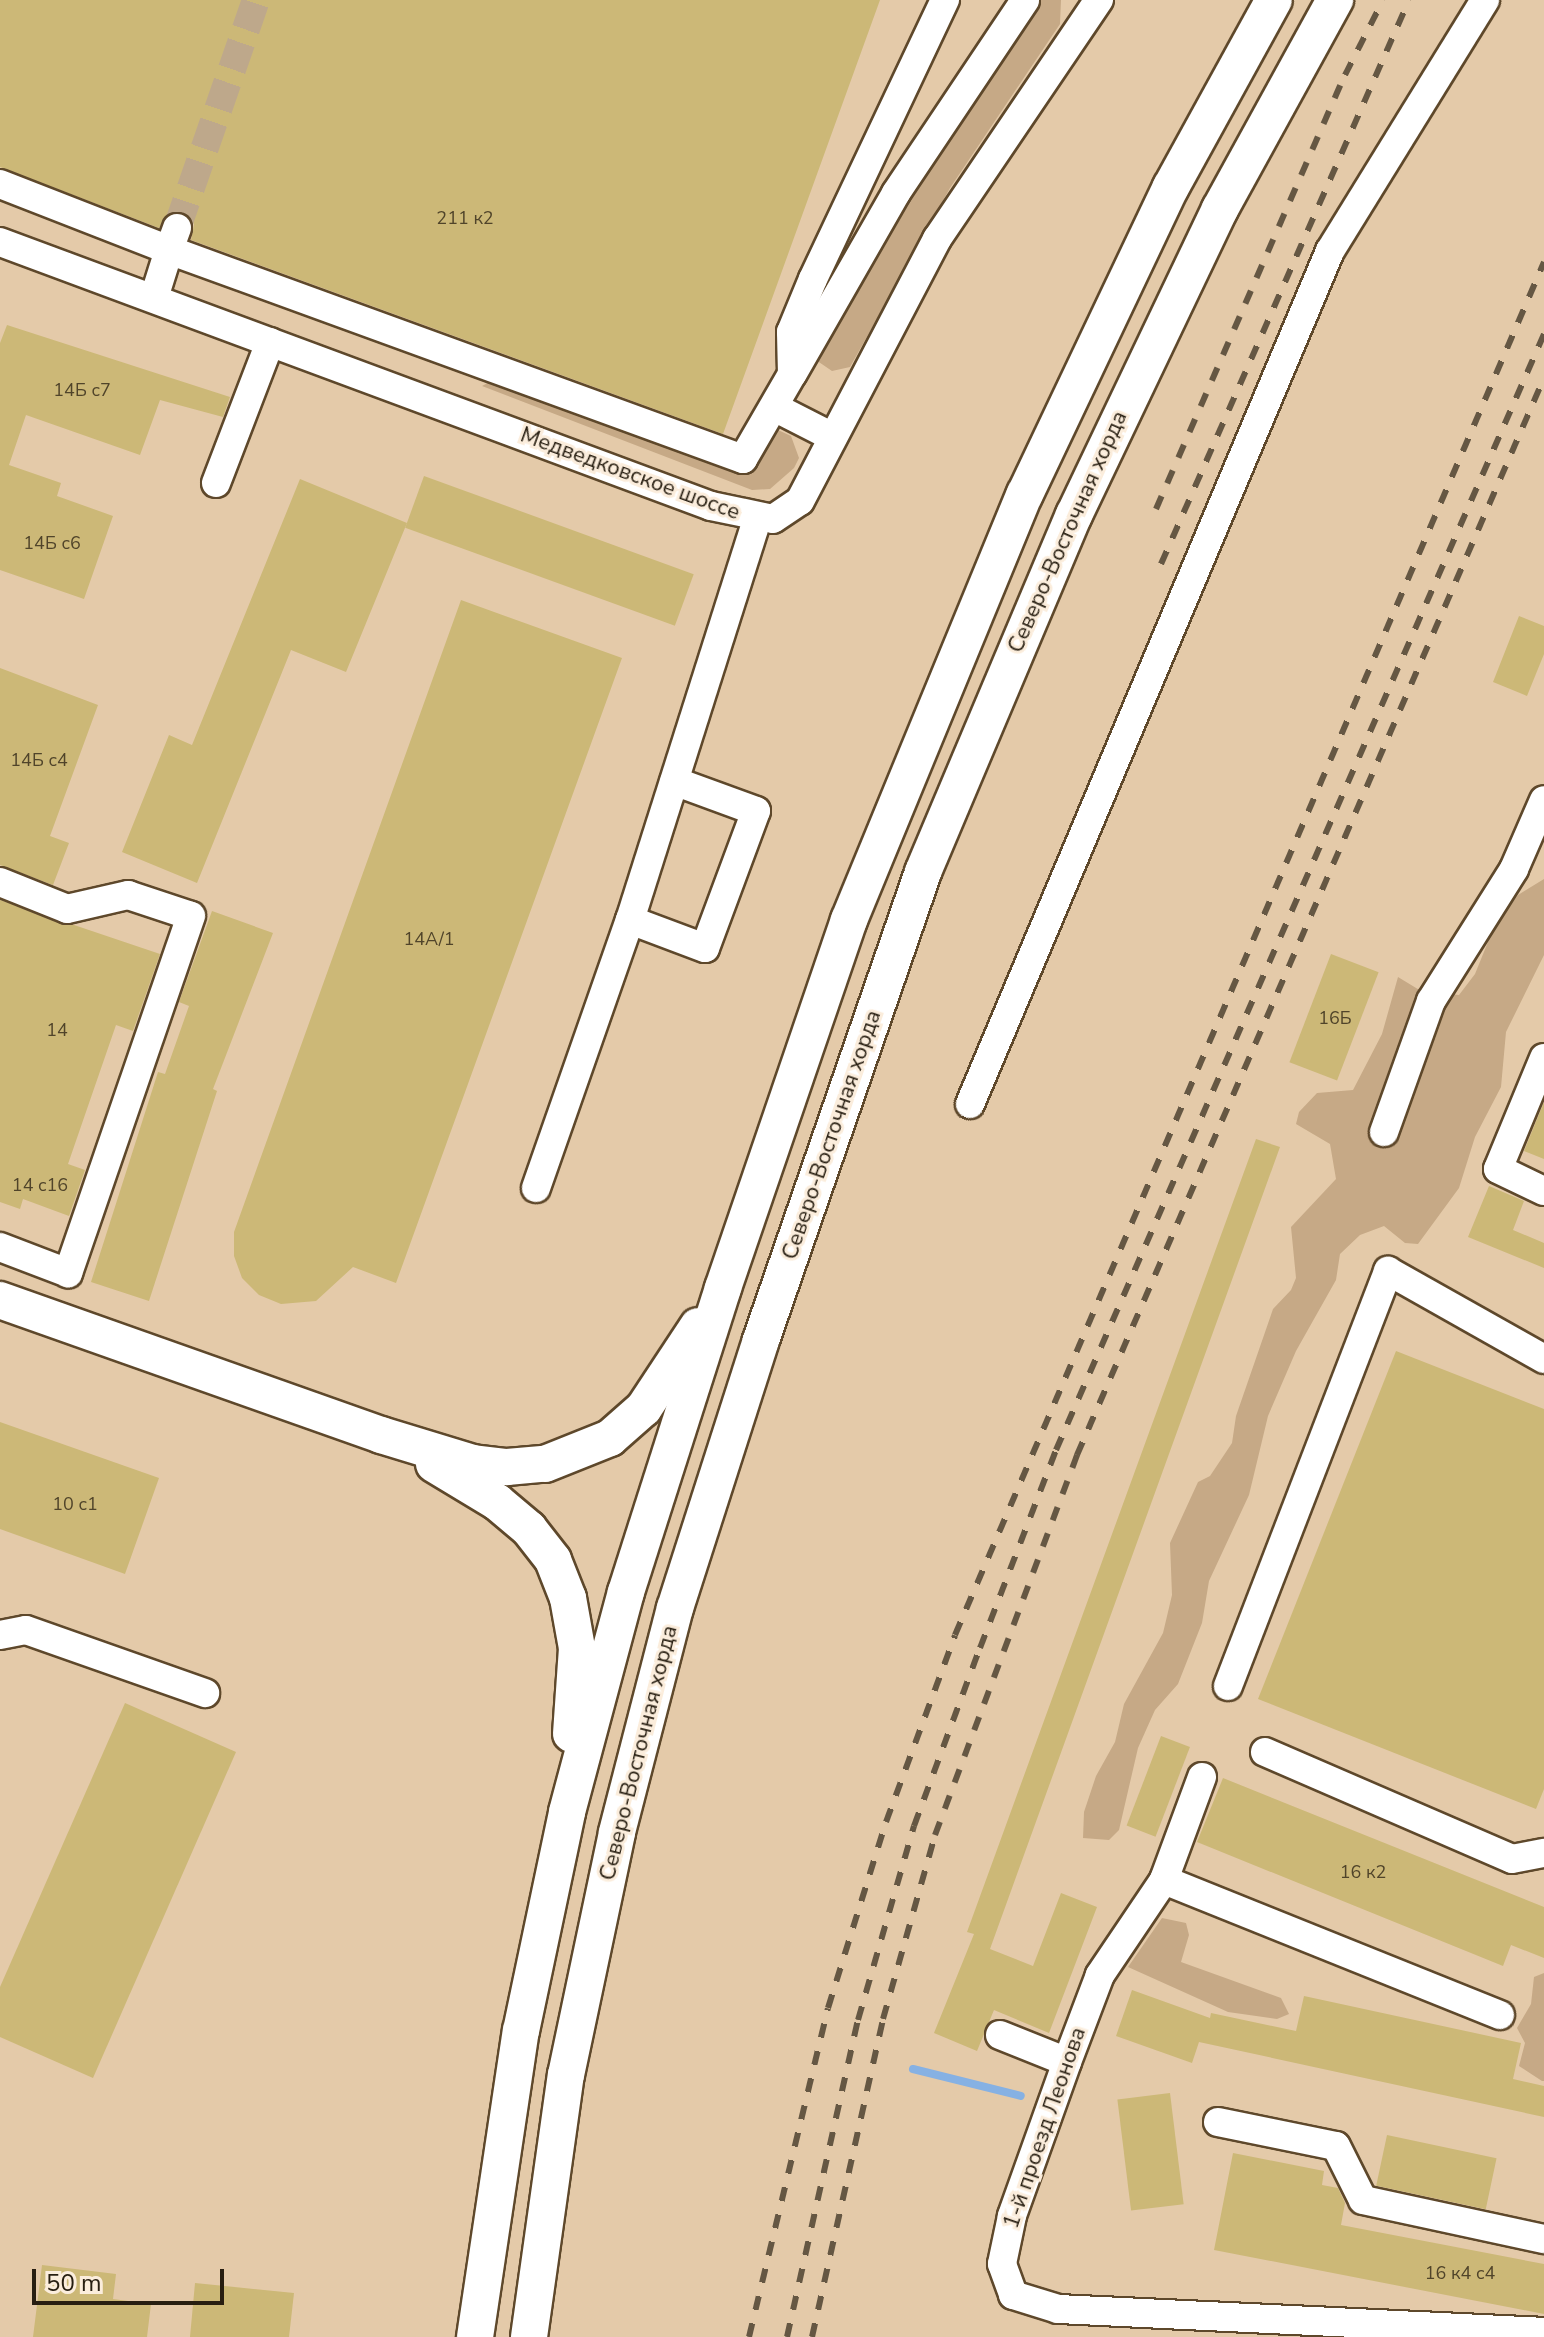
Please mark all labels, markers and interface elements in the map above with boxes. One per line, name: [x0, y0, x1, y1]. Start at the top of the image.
house number: 211 к2: [436, 207, 494, 229]
house number: 14Б с7: [53, 379, 111, 401]
street label: Северо-Восточная хорда: [1003, 407, 1133, 657]
street label: Медведковское шоссе: [517, 422, 743, 526]
house number: 14Б с6: [23, 532, 81, 554]
house number: 14Б с4: [10, 749, 68, 771]
house number: 14А/1: [403, 928, 455, 950]
street label: Северо-Восточная хорда: [777, 1007, 887, 1263]
house number: 16Б: [1318, 1007, 1352, 1029]
house number: 14: [46, 1019, 68, 1041]
house number: 14 с16: [12, 1174, 68, 1196]
house number: 10 с1: [52, 1493, 98, 1515]
street label: Северо-Восточная хорда: [595, 1623, 683, 1883]
house number: 16 к2: [1340, 1861, 1386, 1883]
street label: 1-й проезд Леонова: [998, 2024, 1092, 2232]
scale bar: [36, 2253, 228, 2303]
house number: 16 к4 с4: [1425, 2262, 1495, 2284]
text: 50 m: [46, 2267, 102, 2299]

